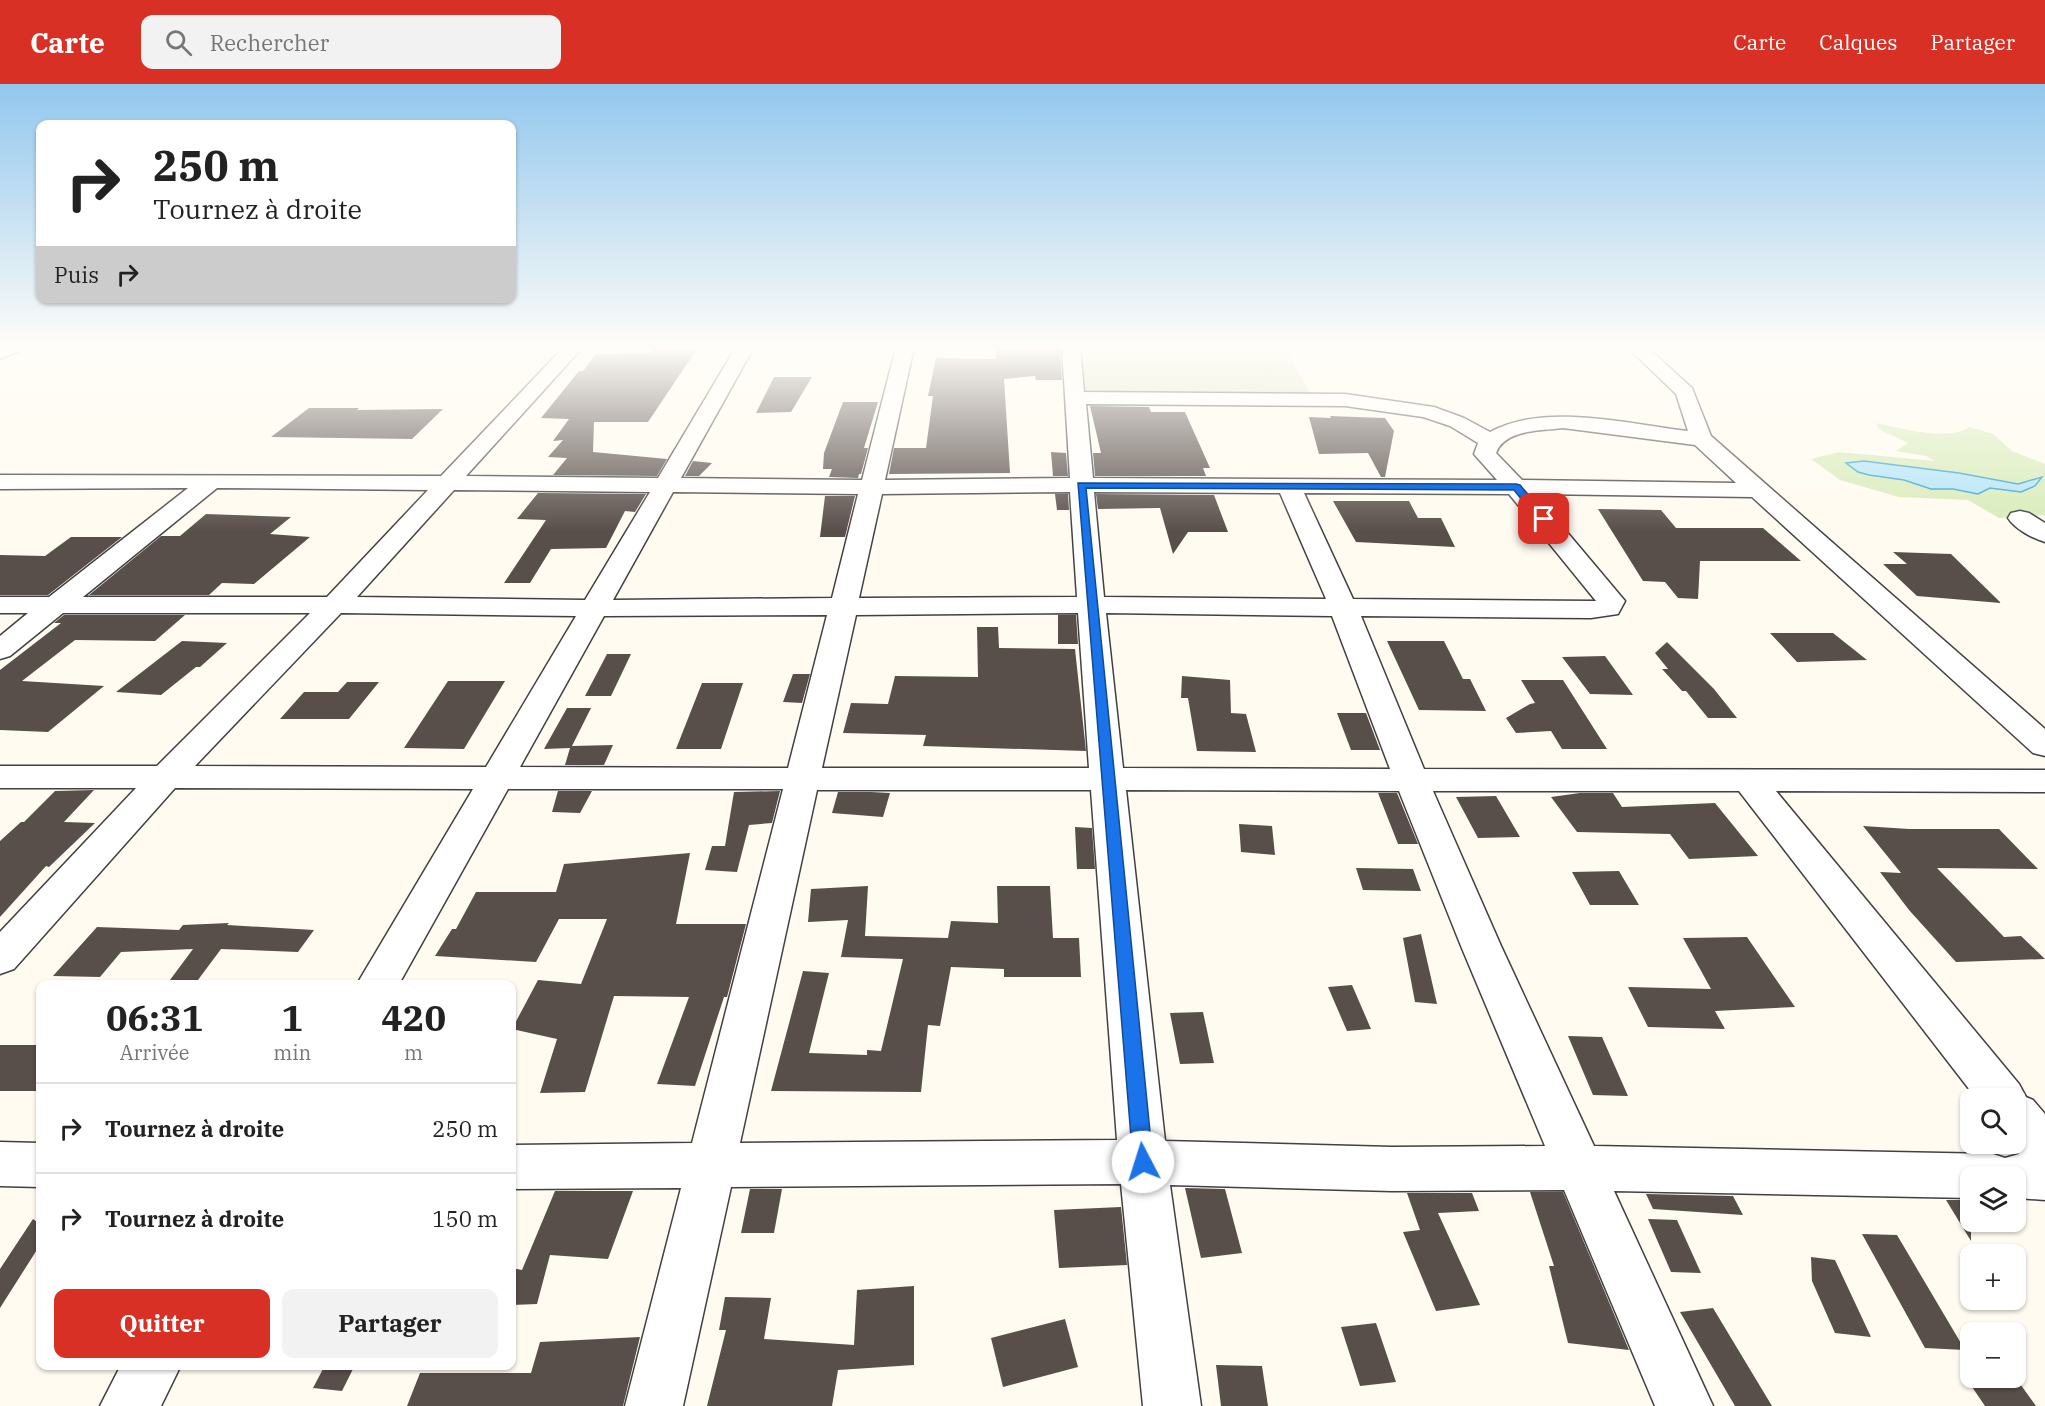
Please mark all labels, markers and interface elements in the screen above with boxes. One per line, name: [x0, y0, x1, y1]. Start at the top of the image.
search box: [141, 15, 561, 69]
text: Carte: [30, 24, 105, 61]
icon: search: [162, 26, 195, 59]
text: Rechercher: [210, 28, 329, 57]
text: Carte: [1733, 28, 1786, 56]
text: Calques: [1819, 28, 1898, 56]
text: Partager: [1931, 28, 2015, 56]
text: 250 m: [153, 138, 279, 193]
icon: right: [54, 144, 132, 222]
text: Tournez à droite: [153, 191, 362, 226]
icon: right: [111, 258, 144, 291]
text: Puis: [54, 260, 99, 289]
pin: [1518, 493, 1569, 544]
icon: arrive: [1527, 502, 1560, 535]
text: 06:31: [106, 994, 203, 1041]
text: 1: [281, 994, 303, 1041]
text: 420: [381, 994, 446, 1041]
text: Arrivée: [120, 1039, 189, 1066]
text: min: [273, 1039, 311, 1066]
text: m: [404, 1039, 423, 1066]
map controls: [1960, 1088, 2026, 1388]
button: search: [1960, 1088, 2026, 1154]
icon: right: [54, 1112, 87, 1145]
text: Tournez à droite: [105, 1114, 284, 1143]
text: 250 m: [432, 1114, 498, 1143]
position arrow: [1111, 1130, 1175, 1194]
button: layers: [1960, 1166, 2026, 1232]
icon: right: [54, 1202, 87, 1235]
text: Tournez à droite: [105, 1204, 284, 1233]
text: 150 m: [432, 1204, 498, 1233]
button: +: [1960, 1244, 2026, 1310]
button: Quitter: [54, 1289, 270, 1358]
button: Partager: [282, 1289, 498, 1358]
button: −: [1960, 1322, 2026, 1388]

